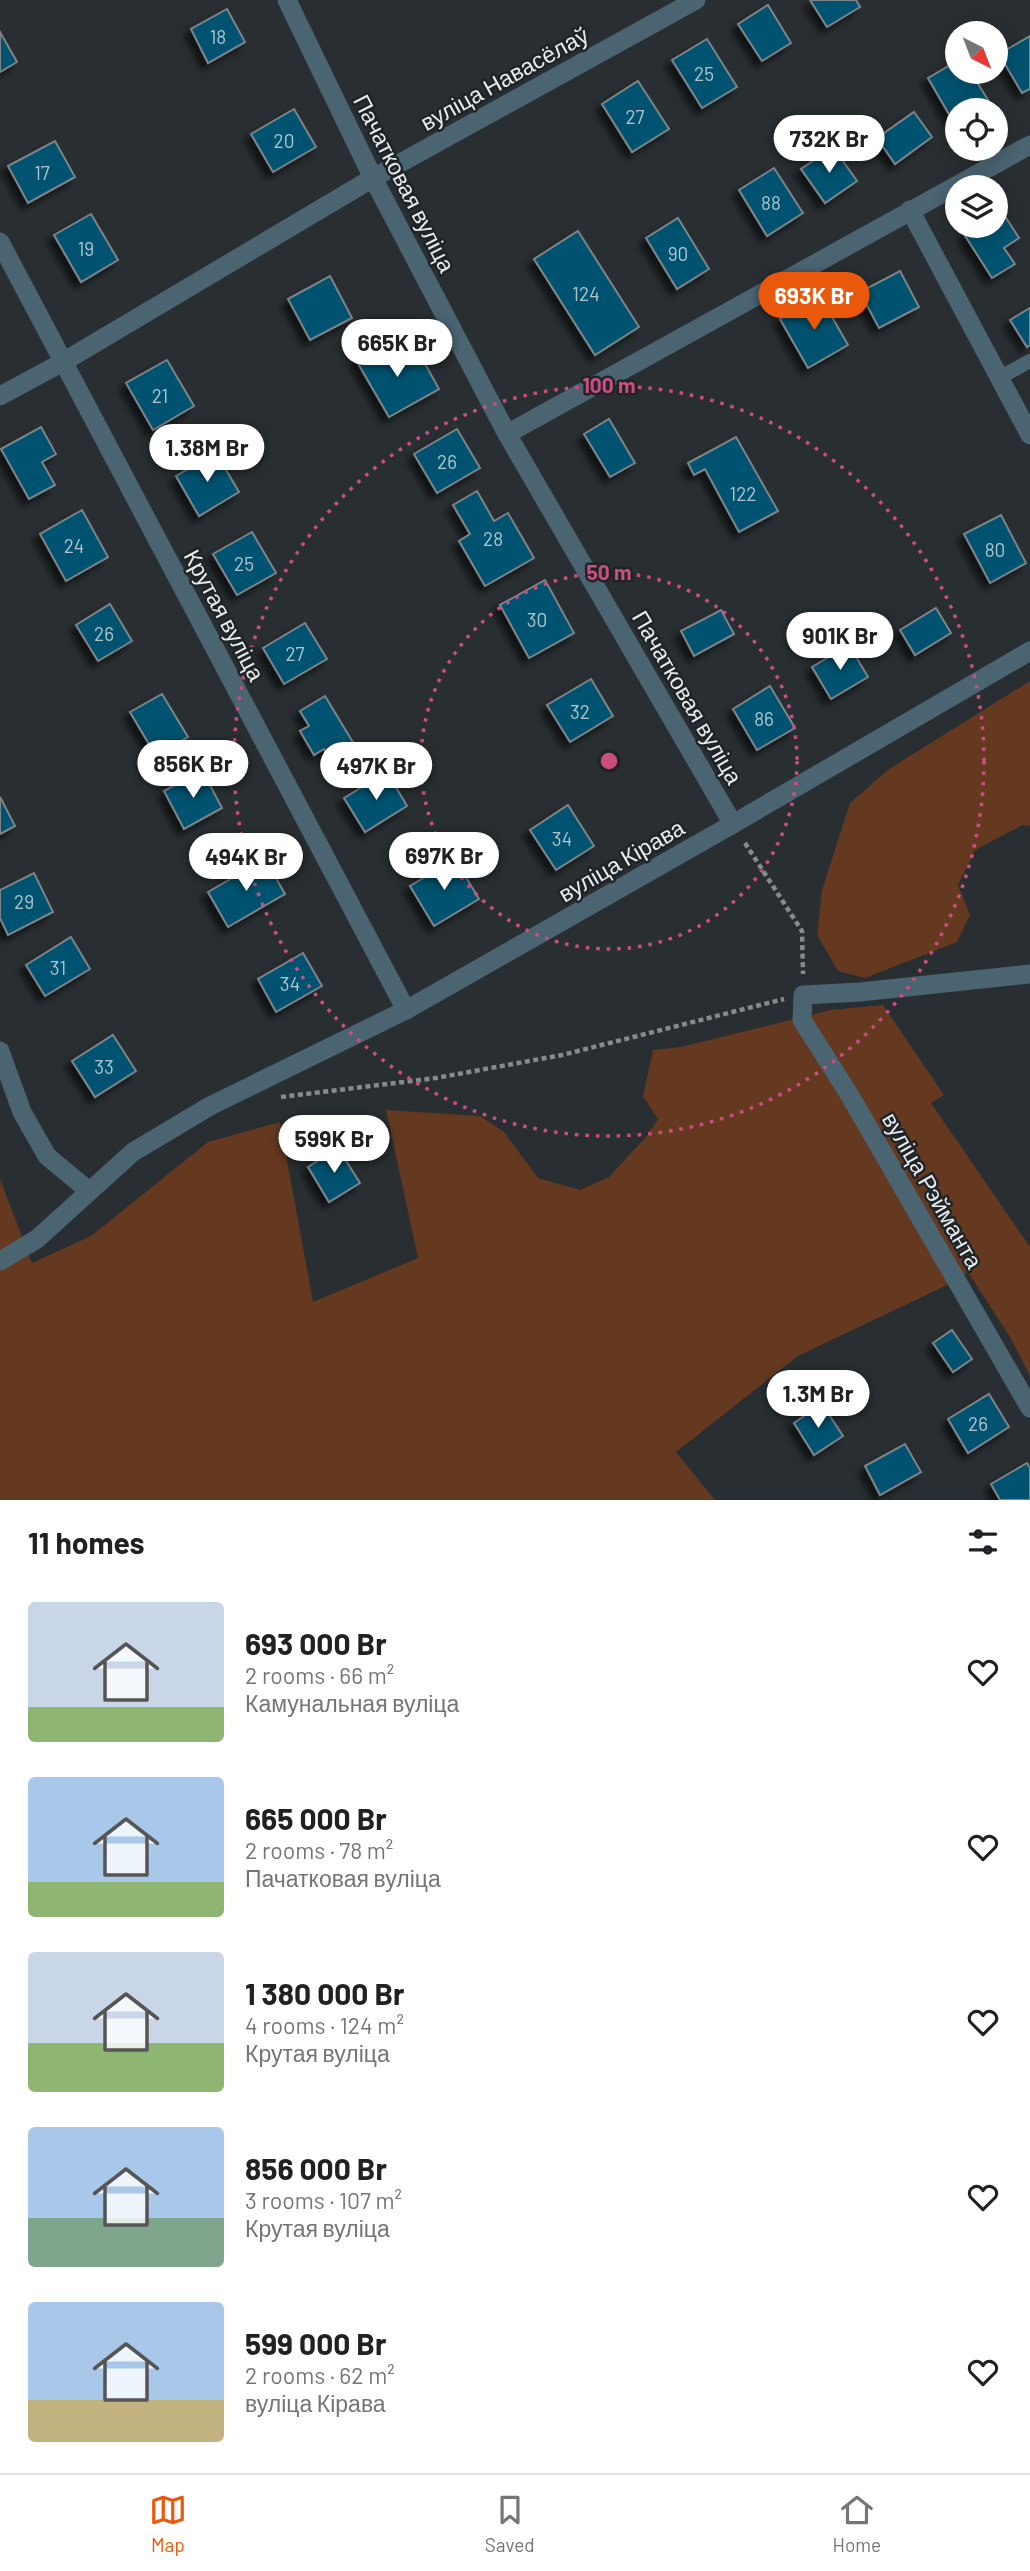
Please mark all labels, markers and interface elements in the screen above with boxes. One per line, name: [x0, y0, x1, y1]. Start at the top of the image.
street label: вуліца Навасёлаў: [415, 20, 593, 136]
north arrow: [945, 21, 1008, 84]
map controls: [945, 21, 1008, 238]
house number: 18: [210, 25, 226, 48]
house number: 25: [694, 62, 714, 85]
street label: Пачатковая вуліца: [348, 89, 462, 277]
button: locate: [945, 98, 1008, 161]
house number: 27: [625, 105, 645, 128]
pin: 732K Br: [764, 116, 894, 175]
text: 732K Br: [790, 124, 868, 152]
house number: 20: [274, 129, 294, 152]
house number: 17: [34, 161, 50, 184]
button: layers: [945, 175, 1008, 238]
house number: 88: [761, 191, 781, 214]
house number: 19: [78, 237, 94, 260]
house number: 90: [668, 242, 688, 265]
pin: 693K Br: [749, 272, 879, 332]
text: 693K Br: [774, 281, 854, 309]
house number: 124: [572, 282, 600, 305]
pin: 665K Br: [332, 320, 462, 379]
text: 665K Br: [357, 328, 437, 356]
text: 100 m: [582, 372, 636, 397]
house number: 21: [152, 384, 168, 407]
pin: 1.38M Br: [135, 424, 279, 484]
text: 1.38M Br: [165, 433, 249, 461]
house number: 26: [437, 450, 457, 473]
house number: 122: [729, 482, 757, 505]
house number: 28: [483, 527, 503, 550]
house number: 24: [64, 534, 84, 557]
house number: 80: [985, 538, 1005, 561]
street label: Крутая вуліца: [179, 545, 271, 686]
house number: 25: [234, 552, 254, 575]
text: 50 m: [586, 559, 632, 584]
street label: Пачатковая вуліца: [627, 605, 749, 789]
house number: 30: [527, 608, 547, 631]
pin: 901K Br: [775, 612, 905, 672]
text: 901K Br: [802, 621, 878, 649]
house number: 26: [94, 622, 114, 645]
house number: 27: [285, 642, 305, 665]
house number: 32: [570, 700, 590, 723]
house number: 86: [754, 707, 774, 730]
pin: 856K Br: [128, 740, 258, 800]
pin: 497K Br: [311, 742, 441, 802]
text: 856K Br: [153, 749, 233, 777]
centre of rings: [597, 749, 621, 773]
text: 497K Br: [336, 751, 416, 779]
street label: вуліца Кірава: [553, 813, 689, 907]
house number: 34: [552, 827, 572, 850]
pin: 697K Br: [379, 832, 509, 892]
pin: 494K Br: [181, 834, 311, 893]
text: 697K Br: [405, 841, 483, 869]
text: 494K Br: [205, 842, 287, 870]
house number: 29: [14, 890, 34, 913]
house number: 31: [50, 956, 66, 979]
house number: 34: [280, 972, 300, 995]
house number: 33: [94, 1055, 114, 1078]
street label: вуліца Рэйманта: [877, 1107, 989, 1273]
pin: 599K Br: [269, 1116, 399, 1175]
text: 599K Br: [295, 1124, 373, 1152]
pin: 1.3M Br: [753, 1370, 883, 1430]
text: 1.3M Br: [783, 1379, 853, 1407]
house number: 26: [968, 1412, 988, 1435]
icon: filters: [964, 1523, 1002, 1561]
text: 11 homes: [28, 1524, 145, 1560]
text: 693 000 Br: [245, 1625, 387, 1661]
icon: home: [84, 1630, 168, 1714]
icon: heart: [964, 1653, 1002, 1691]
text: 2 rooms · 66 m²: [245, 1661, 394, 1689]
text: Камунальная вуліца: [245, 1689, 459, 1717]
text: 665 000 Br: [245, 1800, 387, 1836]
icon: home: [84, 1805, 168, 1889]
icon: heart: [964, 1828, 1002, 1866]
text: 2 rooms · 78 m²: [245, 1836, 393, 1864]
text: Пачатковая вуліца: [245, 1864, 441, 1892]
text: 1 380 000 Br: [245, 1975, 405, 2011]
icon: home: [84, 1980, 168, 2064]
icon: heart: [964, 2003, 1002, 2041]
text: 4 rooms · 124 m²: [245, 2011, 404, 2039]
text: Крутая вуліца: [245, 2039, 390, 2067]
text: 856 000 Br: [245, 2150, 387, 2186]
icon: home: [84, 2155, 168, 2239]
icon: heart: [964, 2178, 1002, 2216]
text: 3 rooms · 107 m²: [245, 2186, 402, 2214]
text: Крутая вуліца: [245, 2214, 390, 2242]
text: 599 000 Br: [245, 2325, 386, 2361]
icon: home: [84, 2330, 168, 2414]
icon: heart: [964, 2353, 1002, 2391]
text: 2 rooms · 62 m²: [245, 2361, 395, 2389]
text: вуліца Кірава: [245, 2389, 386, 2417]
tab: Map: [149, 2491, 187, 2556]
tab: Saved: [485, 2491, 535, 2556]
tab: Home: [833, 2491, 881, 2556]

